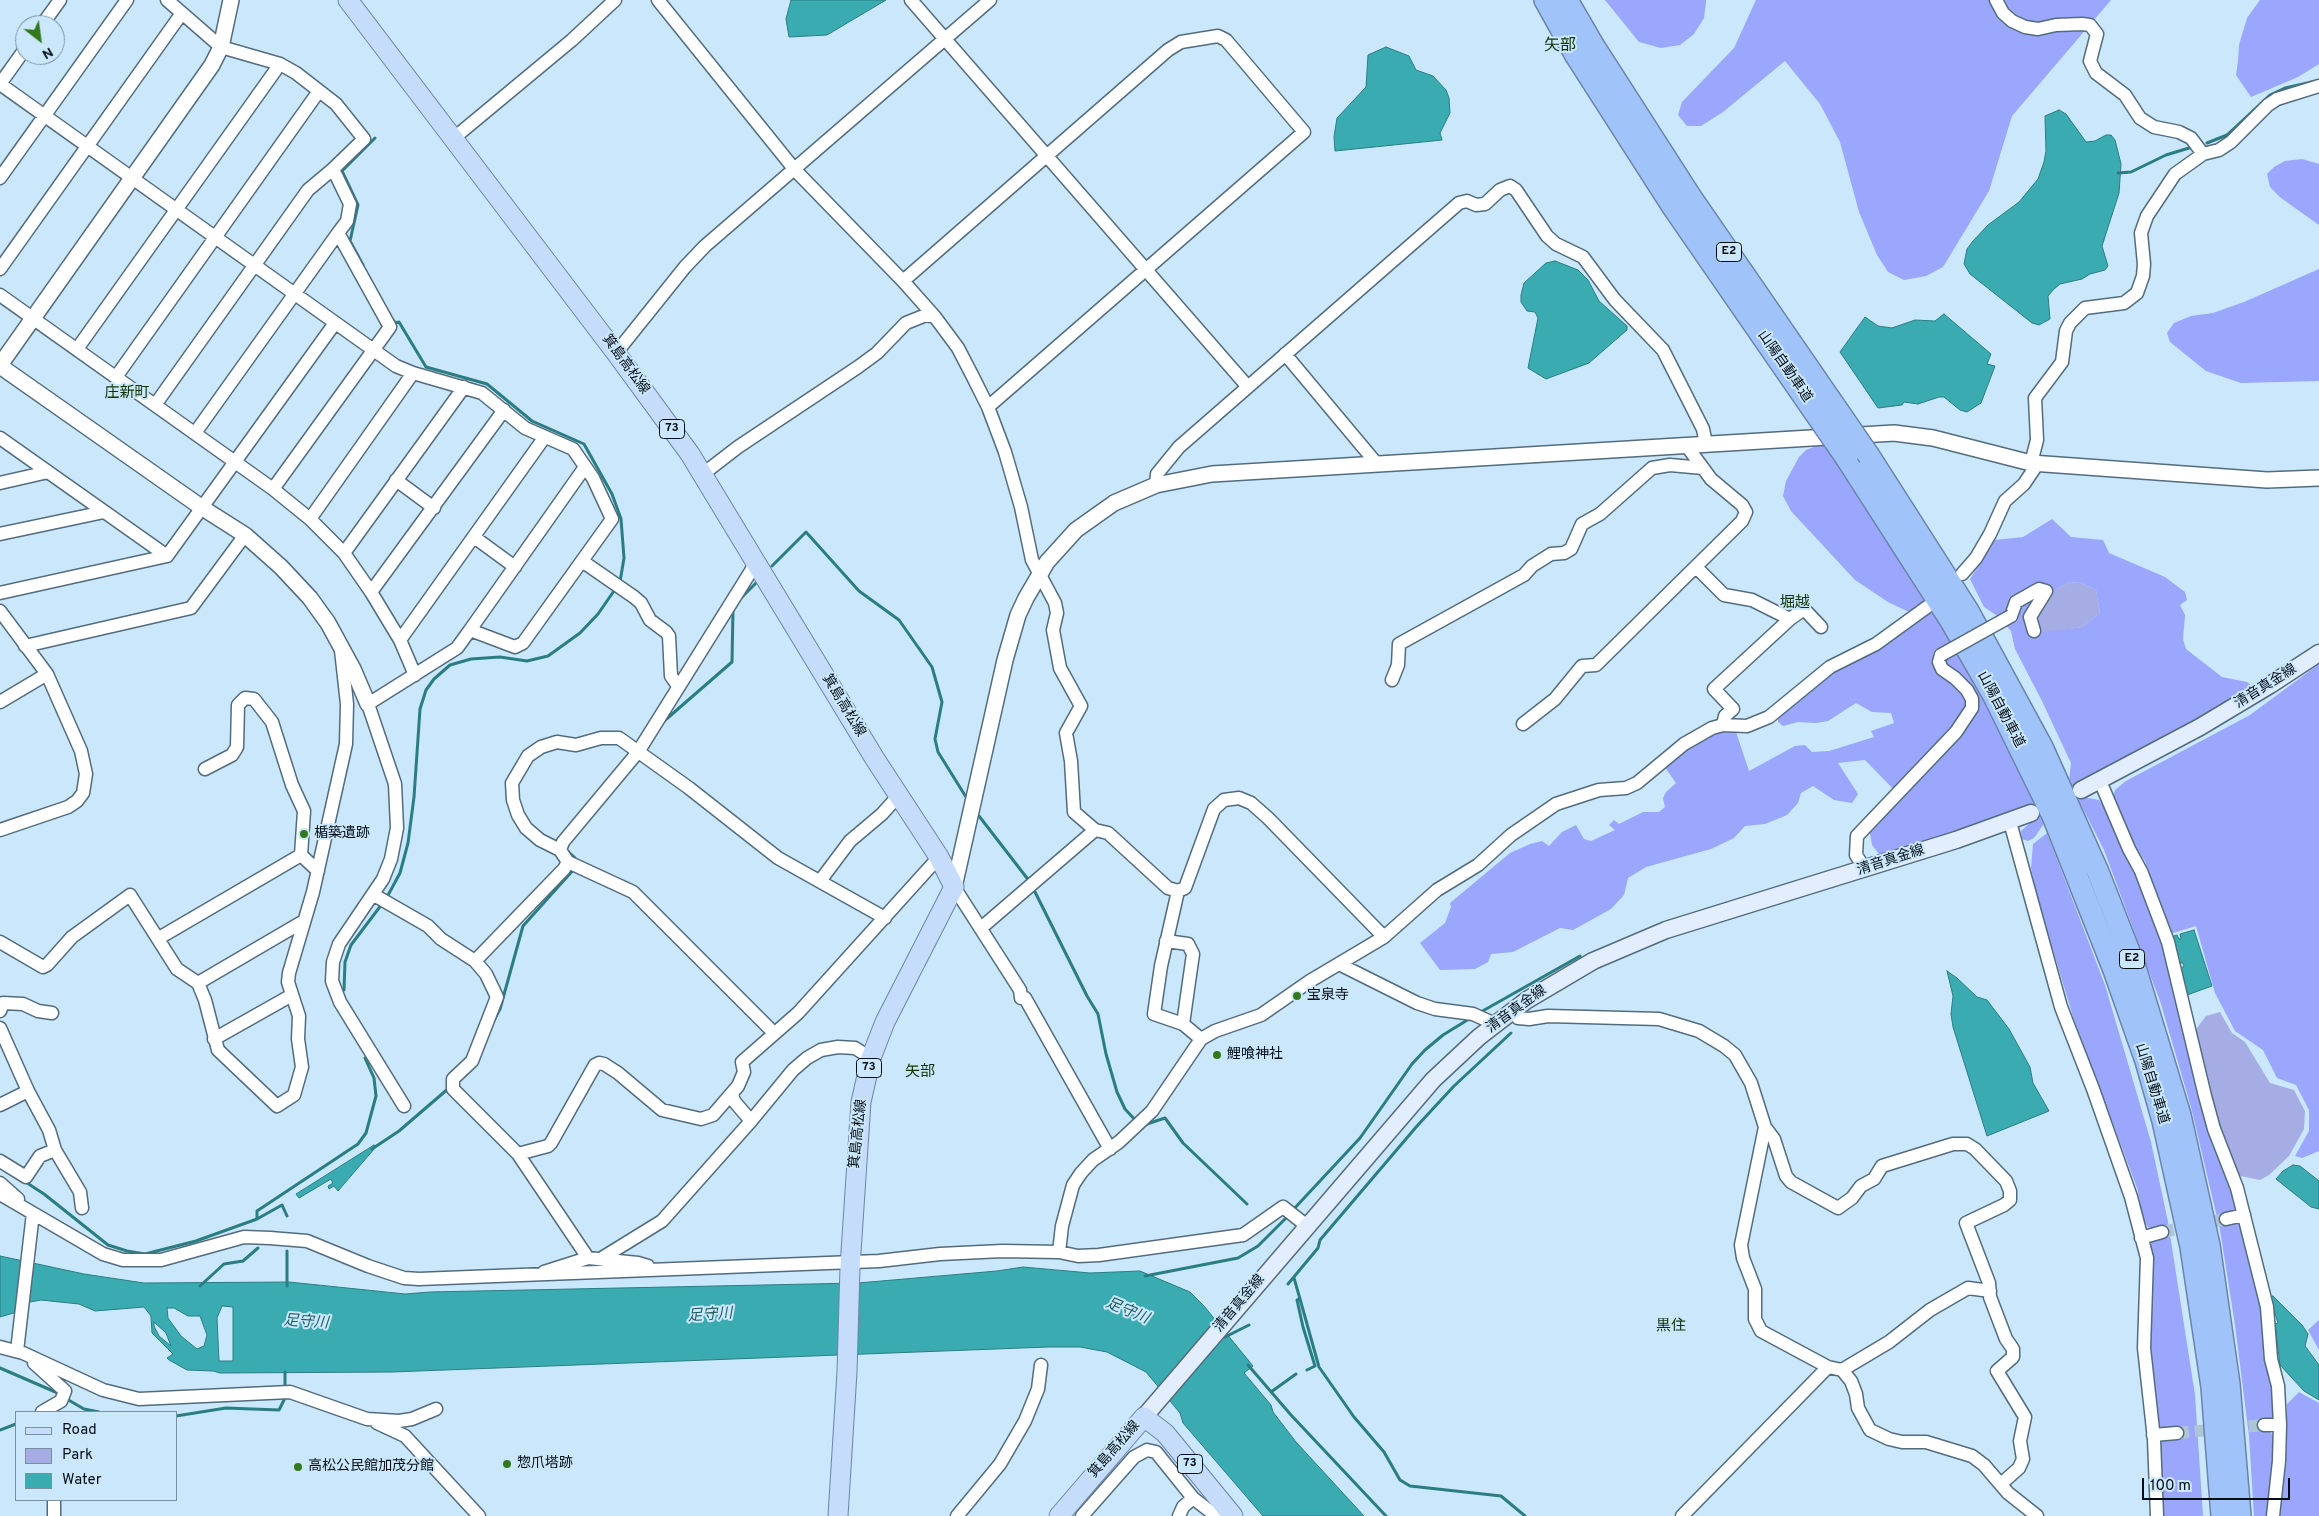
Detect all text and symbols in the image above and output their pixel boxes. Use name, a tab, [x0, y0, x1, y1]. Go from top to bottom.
north arrow	[15, 15, 65, 65]
district label: 矢部	[1544, 37, 1576, 57]
text: N	[39, 43, 56, 62]
road number: E2	[1716, 242, 1742, 262]
street label: 山陽自動車道	[1753, 328, 1815, 406]
street label: 箕島高松線	[598, 332, 652, 398]
district label: 庄新町	[105, 385, 149, 403]
road number: 73	[660, 419, 684, 438]
district label: 堀越	[1780, 595, 1810, 613]
street label: 清音真金線	[2232, 661, 2300, 713]
street label: 山陽自動車道	[1973, 669, 2027, 751]
street label: 箕島高松線	[818, 672, 868, 740]
place label: 楯築遺跡	[314, 826, 370, 842]
marker: 楯築遺跡	[298, 828, 310, 840]
street label: 清音真金線	[1855, 842, 1927, 880]
road number: E2	[2120, 950, 2144, 969]
street label: 清音真金線	[1484, 983, 1550, 1037]
place label: 宝泉寺	[1307, 988, 1349, 1004]
marker: 宝泉寺	[1291, 990, 1303, 1002]
street label: 山陽自動車道	[2131, 1041, 2171, 1127]
place label: 鯉喰神社	[1227, 1047, 1283, 1063]
marker: 鯉喰神社	[1211, 1049, 1223, 1061]
road number: 73	[856, 1058, 882, 1078]
district label: 矢部	[905, 1064, 935, 1082]
street label: 箕島高松線	[847, 1098, 871, 1170]
street label: 清音真金線	[1211, 1272, 1269, 1336]
water label: 足守川	[1103, 1295, 1151, 1329]
water label: 足守川	[687, 1305, 733, 1327]
water label: 足守川	[283, 1312, 329, 1334]
district label: 黒住	[1656, 1318, 1686, 1336]
legend	[15, 1411, 178, 1501]
street label: 箕島高松線	[1086, 1418, 1144, 1482]
text: Road	[62, 1421, 97, 1440]
text: Park	[62, 1446, 93, 1465]
road number: 73	[1178, 1455, 1202, 1474]
place label: 惣爪塔跡	[517, 1456, 573, 1472]
marker: 惣爪塔跡	[501, 1458, 513, 1470]
place label: 高松公民館加茂分館	[308, 1459, 434, 1475]
marker: 高松公民館加茂分館	[292, 1461, 304, 1473]
scale bar	[2144, 1468, 2292, 1500]
text: Water	[62, 1471, 101, 1490]
text: 100 m	[2150, 1477, 2191, 1496]

